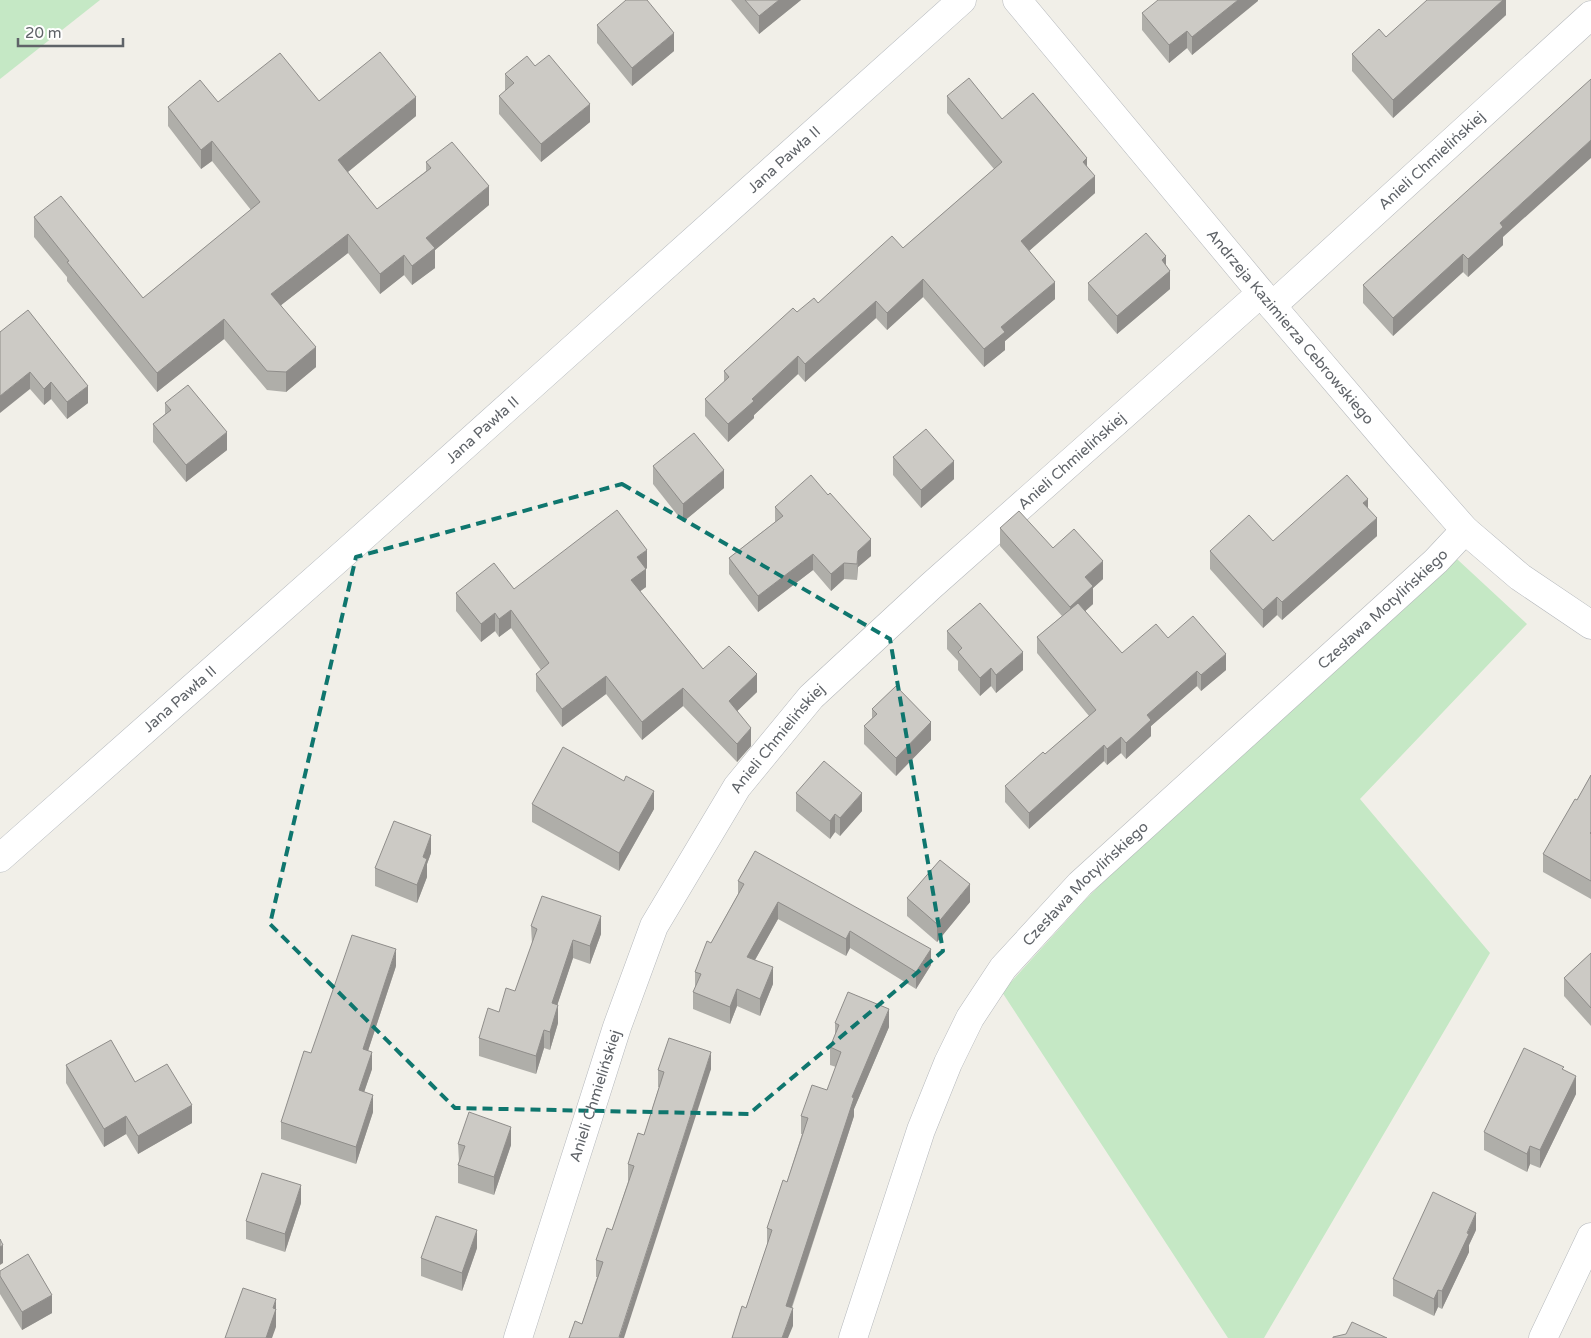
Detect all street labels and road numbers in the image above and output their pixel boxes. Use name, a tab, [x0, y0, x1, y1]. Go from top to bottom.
street label: Anieli Chmielińskiej	[1375, 107, 1488, 213]
street label: Jana Pawła II	[744, 122, 824, 197]
street label: Andrzeja Kazimierza Cebrowskiego	[1203, 226, 1378, 428]
street label: Jana Pawła II	[442, 393, 523, 467]
street label: Anieli Chmielińskiej	[1014, 409, 1129, 513]
street label: Czesława Motylińskiego	[1314, 545, 1452, 673]
street label: Jana Pawła II	[139, 662, 220, 736]
street label: Anieli Chmielińskiej	[726, 680, 828, 796]
street label: Czesława Motylińskiego	[1019, 818, 1152, 950]
street label: Anieli Chmielińskiej	[566, 1028, 624, 1164]

